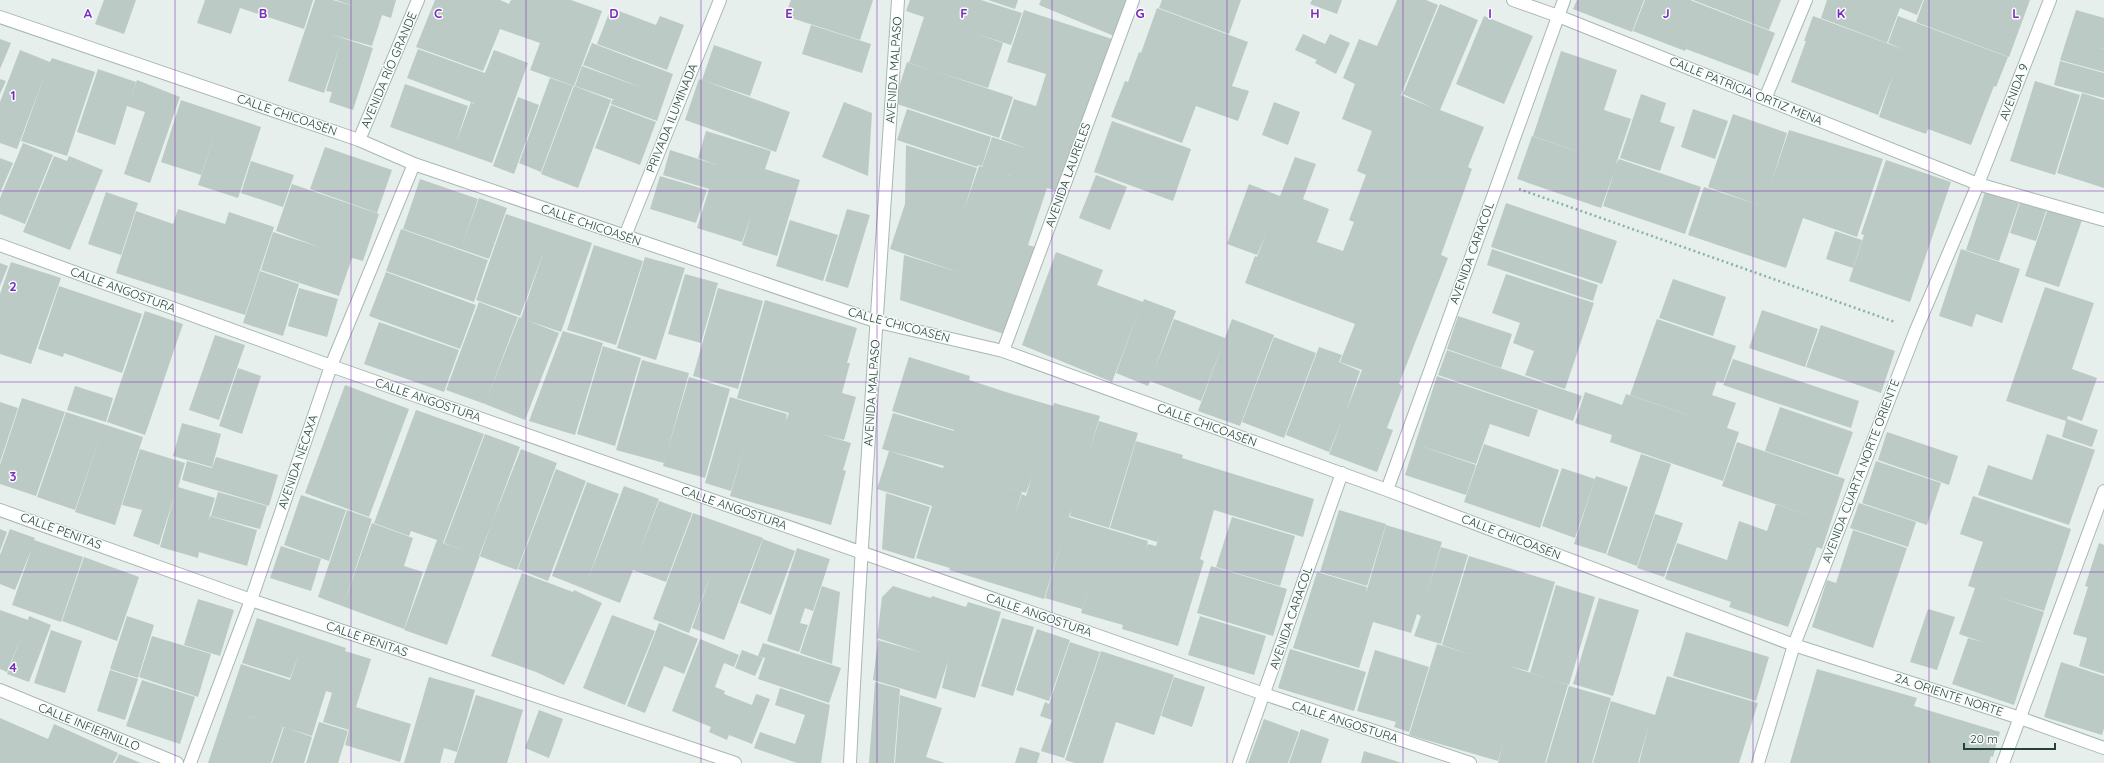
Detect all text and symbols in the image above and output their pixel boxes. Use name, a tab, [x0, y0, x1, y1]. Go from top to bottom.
text: A	[84, 5, 93, 21]
text: B	[259, 5, 267, 21]
text: C	[434, 5, 442, 21]
text: D	[609, 5, 619, 21]
text: E	[785, 5, 793, 21]
text: F	[960, 5, 968, 21]
text: G	[1135, 5, 1145, 21]
text: H	[1310, 5, 1320, 21]
text: I	[1488, 5, 1492, 21]
text: J	[1662, 5, 1670, 21]
text: K	[1837, 5, 1846, 21]
text: L	[2012, 5, 2020, 21]
street label: AVENIDA RÍO GRANDE	[357, 9, 420, 130]
street label: AVENIDA MALPASO	[882, 16, 905, 124]
street label: CALLE PATRICIA ORTIZ MENA	[1667, 53, 1825, 128]
street label: PRIVADA ILUMINADA	[643, 61, 700, 175]
street label: AVENIDA 9	[1996, 61, 2031, 122]
text: 1	[10, 87, 16, 103]
street label: CALLE CHICOASÉN	[235, 90, 339, 139]
street label: AVENIDA LAURELES	[1042, 120, 1094, 229]
street label: AVENIDA CARACOL	[1446, 199, 1497, 306]
street label: CALLE CHICOASÉN	[539, 200, 643, 249]
street label: CALLE ANGOSTURA	[69, 264, 178, 316]
text: 2	[9, 278, 17, 294]
street label: CALLE CHICOASÉN	[846, 304, 952, 345]
street label: AVENIDA MALPASO	[860, 339, 883, 447]
street label: CALLE ANGOSTURA	[373, 374, 483, 425]
street label: AVENIDA CUARTA NORTE ORIENTE	[1819, 377, 1903, 565]
street label: CALLE CHICOASÉN	[1155, 400, 1259, 450]
street label: AVENIDA NECAXA	[274, 412, 321, 511]
text: 3	[10, 468, 17, 484]
street label: CALLE ANGOSTURA	[679, 482, 789, 533]
street label: CALLE PENITAS	[19, 509, 104, 552]
street label: CALLE CHICOASÉN	[1459, 511, 1563, 562]
street label: AVENIDA CARACOL	[1266, 564, 1315, 671]
street label: CALLE ANGOSTURA	[984, 589, 1094, 640]
street label: CALLE PENITAS	[324, 618, 410, 660]
text: 4	[9, 659, 17, 675]
street label: 2A. ORIENTE NORTE	[1893, 670, 2005, 719]
street label: CALLE ANGOSTURA	[1290, 697, 1400, 746]
street label: CALLE INFIERNILLO	[36, 699, 142, 754]
scale bar	[1964, 725, 2055, 751]
text: 20 m	[1970, 731, 1998, 746]

